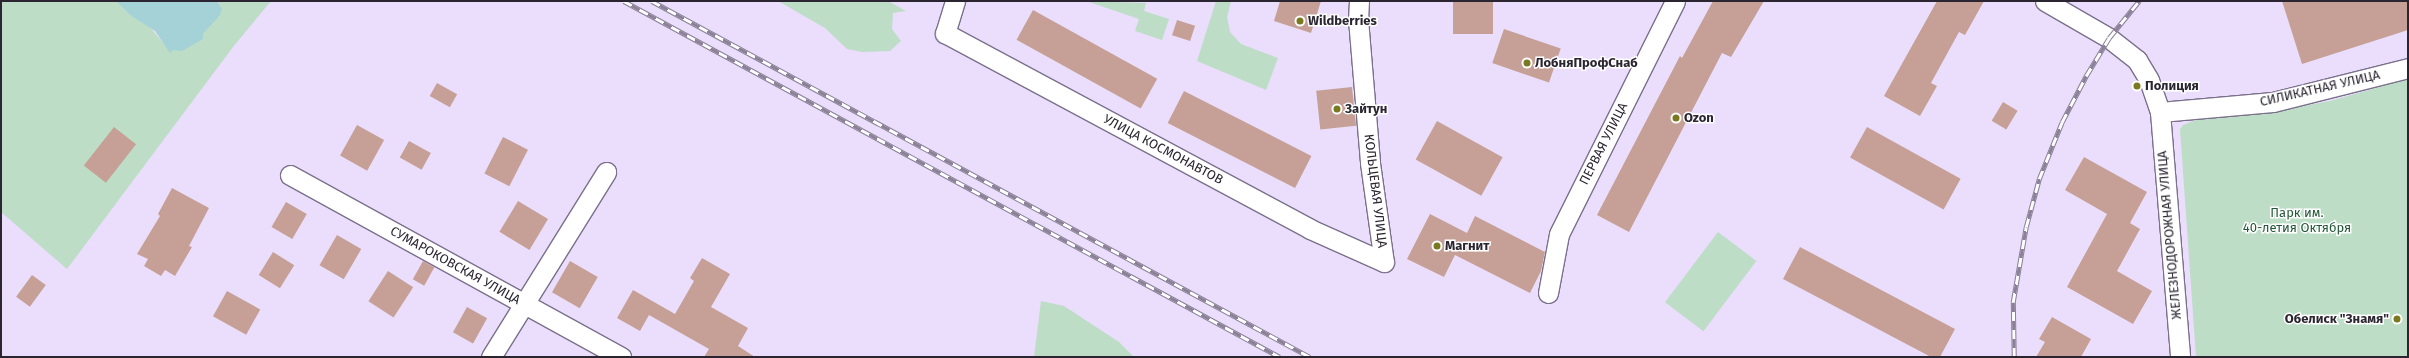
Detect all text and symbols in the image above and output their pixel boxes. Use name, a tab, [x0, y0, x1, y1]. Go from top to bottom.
place label: Wildberries	[1308, 13, 1377, 29]
marker: Wildberries	[1295, 16, 1305, 26]
place label: ЛобняПрофСнаб	[1535, 55, 1638, 71]
marker: ЛобняПрофСнаб	[1522, 58, 1532, 68]
street label: СИЛИКАТНАЯ УЛИЦА	[2258, 68, 2382, 110]
place label: Полиция	[2145, 78, 2199, 94]
marker: Полиция	[2132, 81, 2142, 91]
street label: ПЕРВАЯ УЛИЦА	[1577, 100, 1631, 188]
place label: Зайтун	[1345, 101, 1387, 117]
marker: Зайтун	[1332, 104, 1342, 114]
place label: Ozon	[1684, 110, 1714, 126]
street label: УЛИЦА КОСМОНАВТОВ	[1100, 112, 1226, 188]
marker: Ozon	[1671, 113, 1681, 123]
street label: КОЛЬЦЕВАЯ УЛИЦА	[1360, 133, 1390, 249]
street label: ЖЕЛЕЗНОДОРОЖНАЯ УЛИЦА	[2155, 150, 2185, 320]
park label: Парк им. 40-летия Октября	[2243, 206, 2351, 237]
street label: СУМАРОКОВСКАЯ УЛИЦА	[387, 224, 523, 308]
place label: Магнит	[1445, 238, 1489, 254]
marker: Магнит	[1432, 241, 1442, 251]
place label: Обелиск "Знамя"	[2285, 311, 2389, 327]
marker: Обелиск "Знамя"	[2392, 314, 2402, 324]

